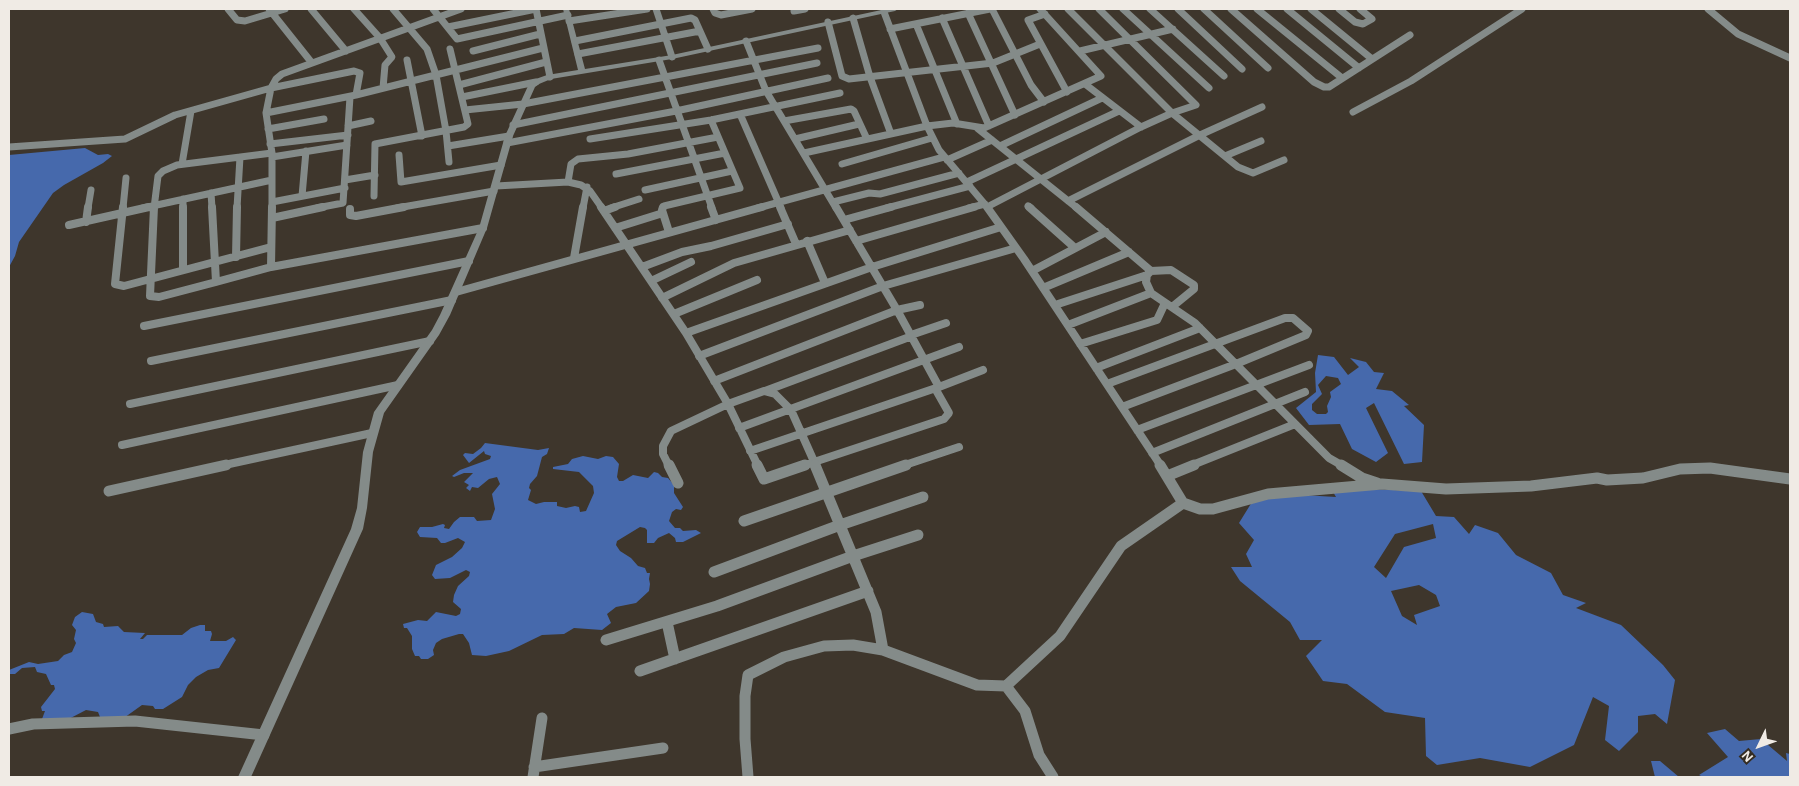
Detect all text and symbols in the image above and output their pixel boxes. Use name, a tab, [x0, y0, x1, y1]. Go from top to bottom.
north arrow	[1734, 721, 1784, 771]
text: N	[1739, 748, 1756, 764]

